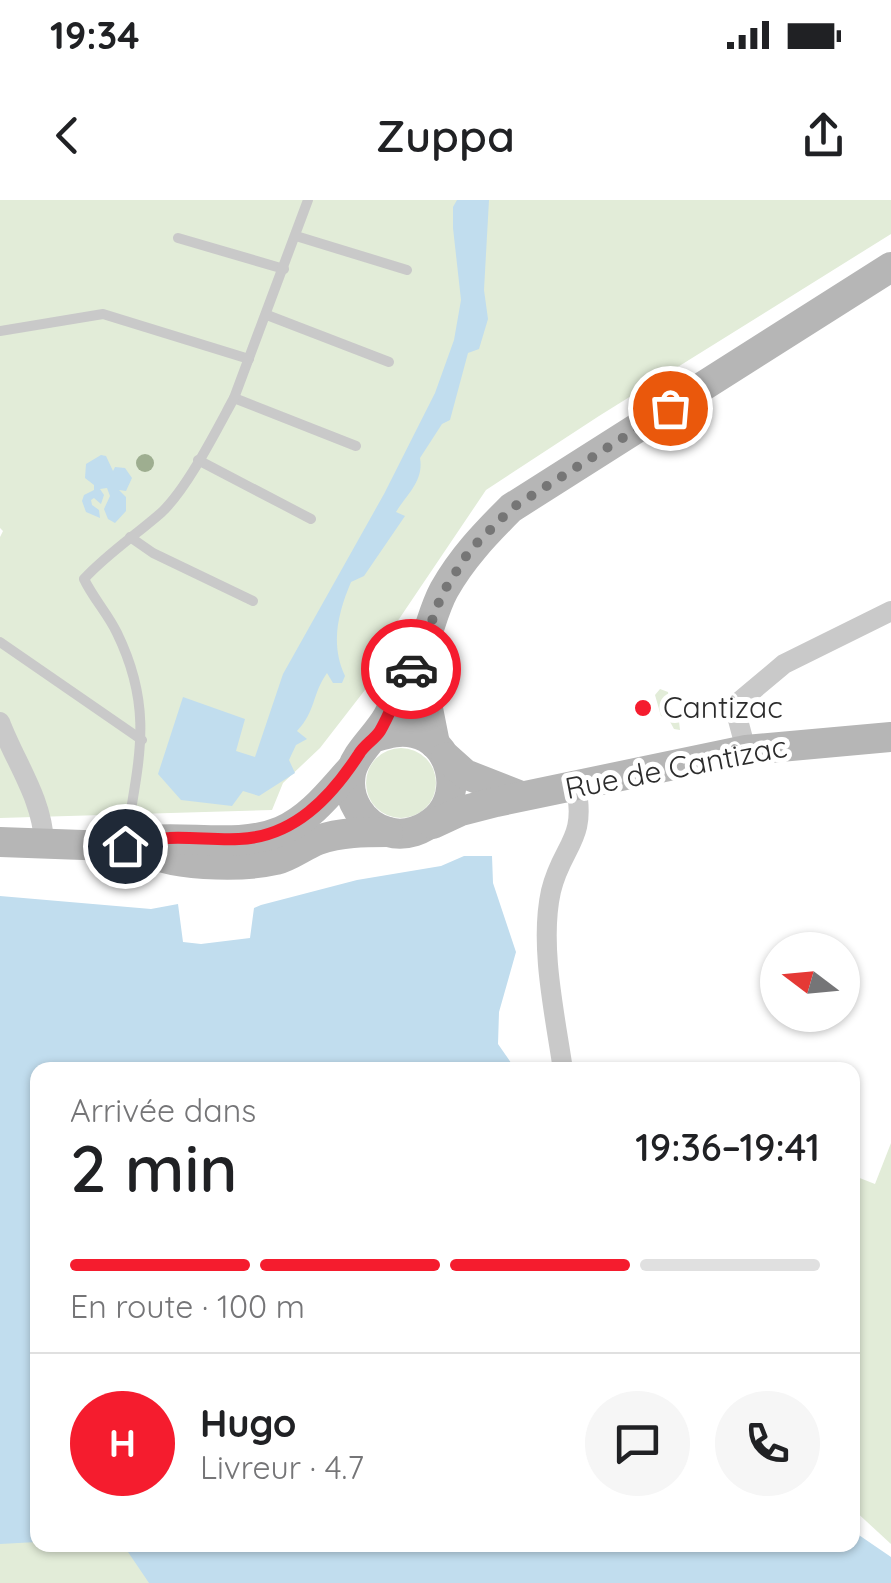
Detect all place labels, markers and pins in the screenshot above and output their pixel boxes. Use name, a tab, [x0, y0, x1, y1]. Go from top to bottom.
pin	[628, 366, 713, 451]
place label: Cantizac	[663, 688, 783, 726]
marker: Cantizac	[632, 697, 654, 719]
pin	[83, 804, 168, 889]

